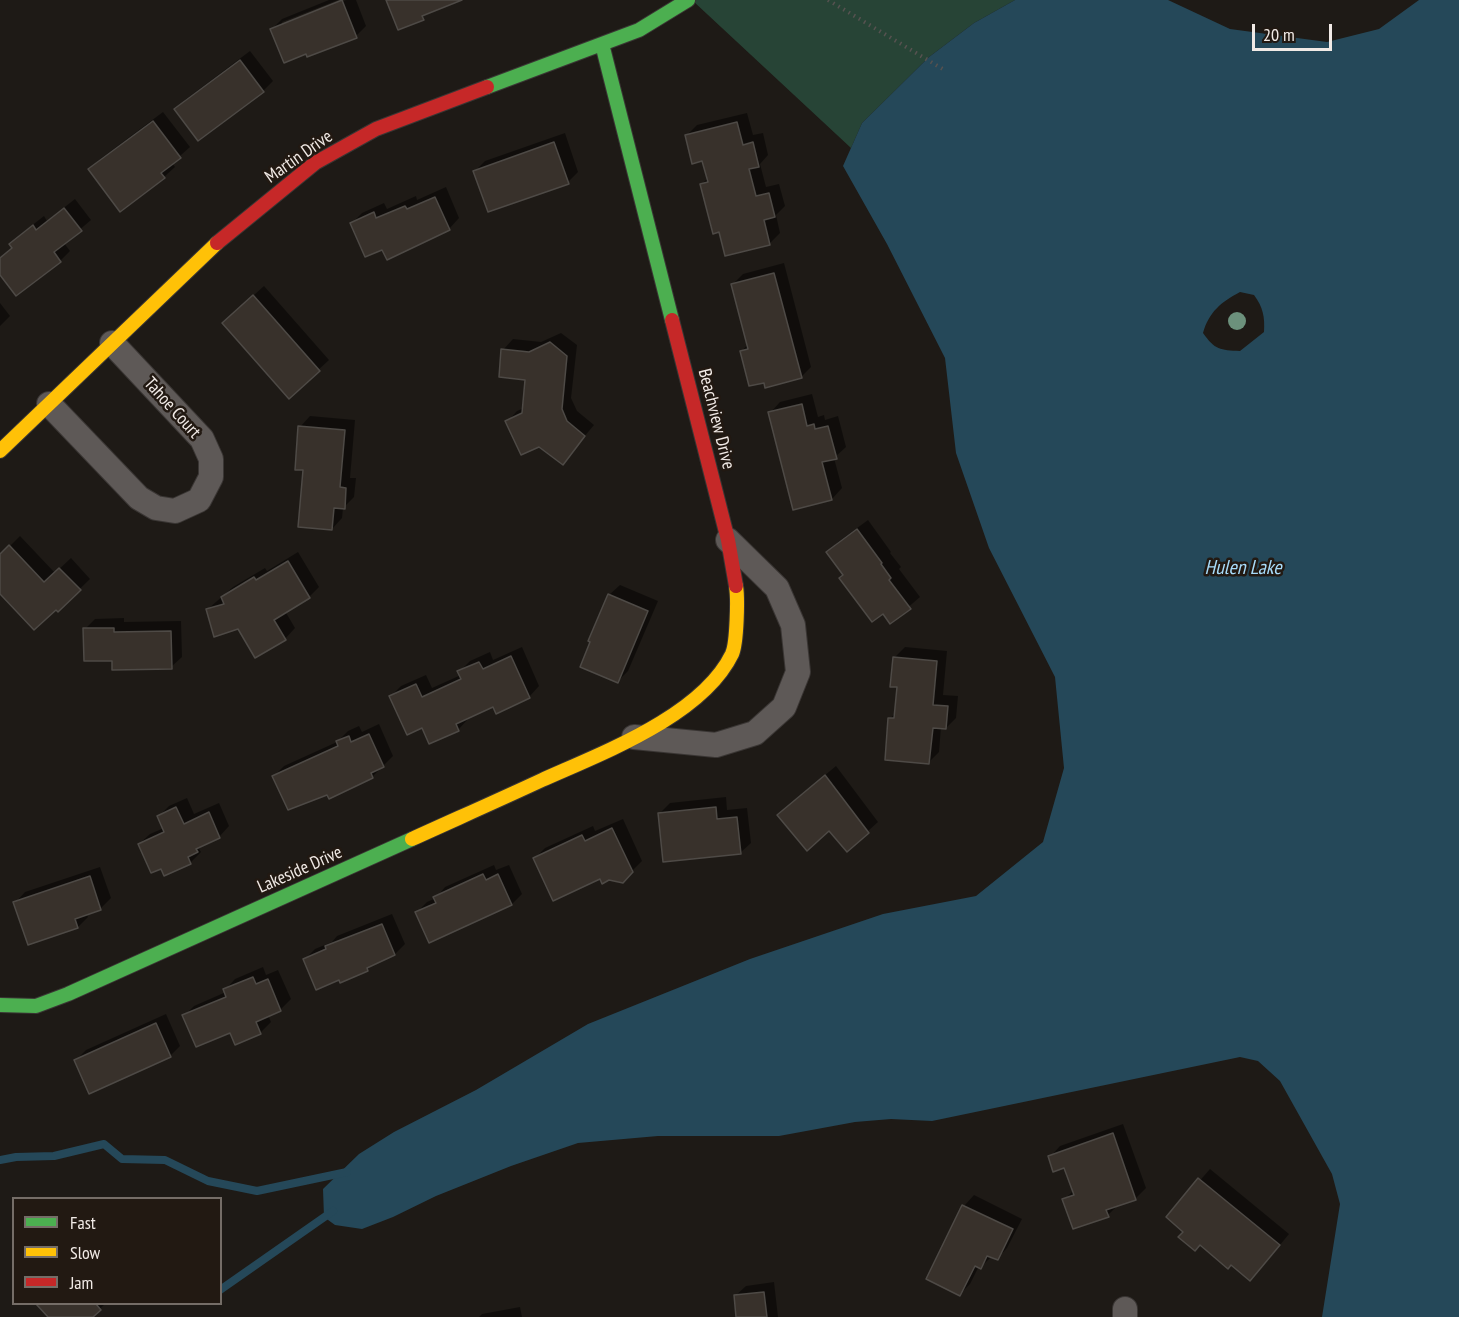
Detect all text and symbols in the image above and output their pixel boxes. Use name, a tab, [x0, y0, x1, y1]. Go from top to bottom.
scale bar	[1255, 12, 1334, 50]
text: 20 m	[1263, 23, 1295, 46]
street label: Martin Drive	[261, 126, 337, 188]
street label: Beachview Drive	[693, 367, 739, 471]
street label: Tahoe Court	[139, 373, 205, 443]
water label: Hulen Lake	[1204, 556, 1282, 580]
street label: Lakeside Drive	[254, 842, 346, 898]
legend	[12, 1197, 222, 1305]
text: Fast	[70, 1211, 96, 1234]
text: Slow	[70, 1241, 100, 1264]
text: Jam	[70, 1271, 93, 1294]

